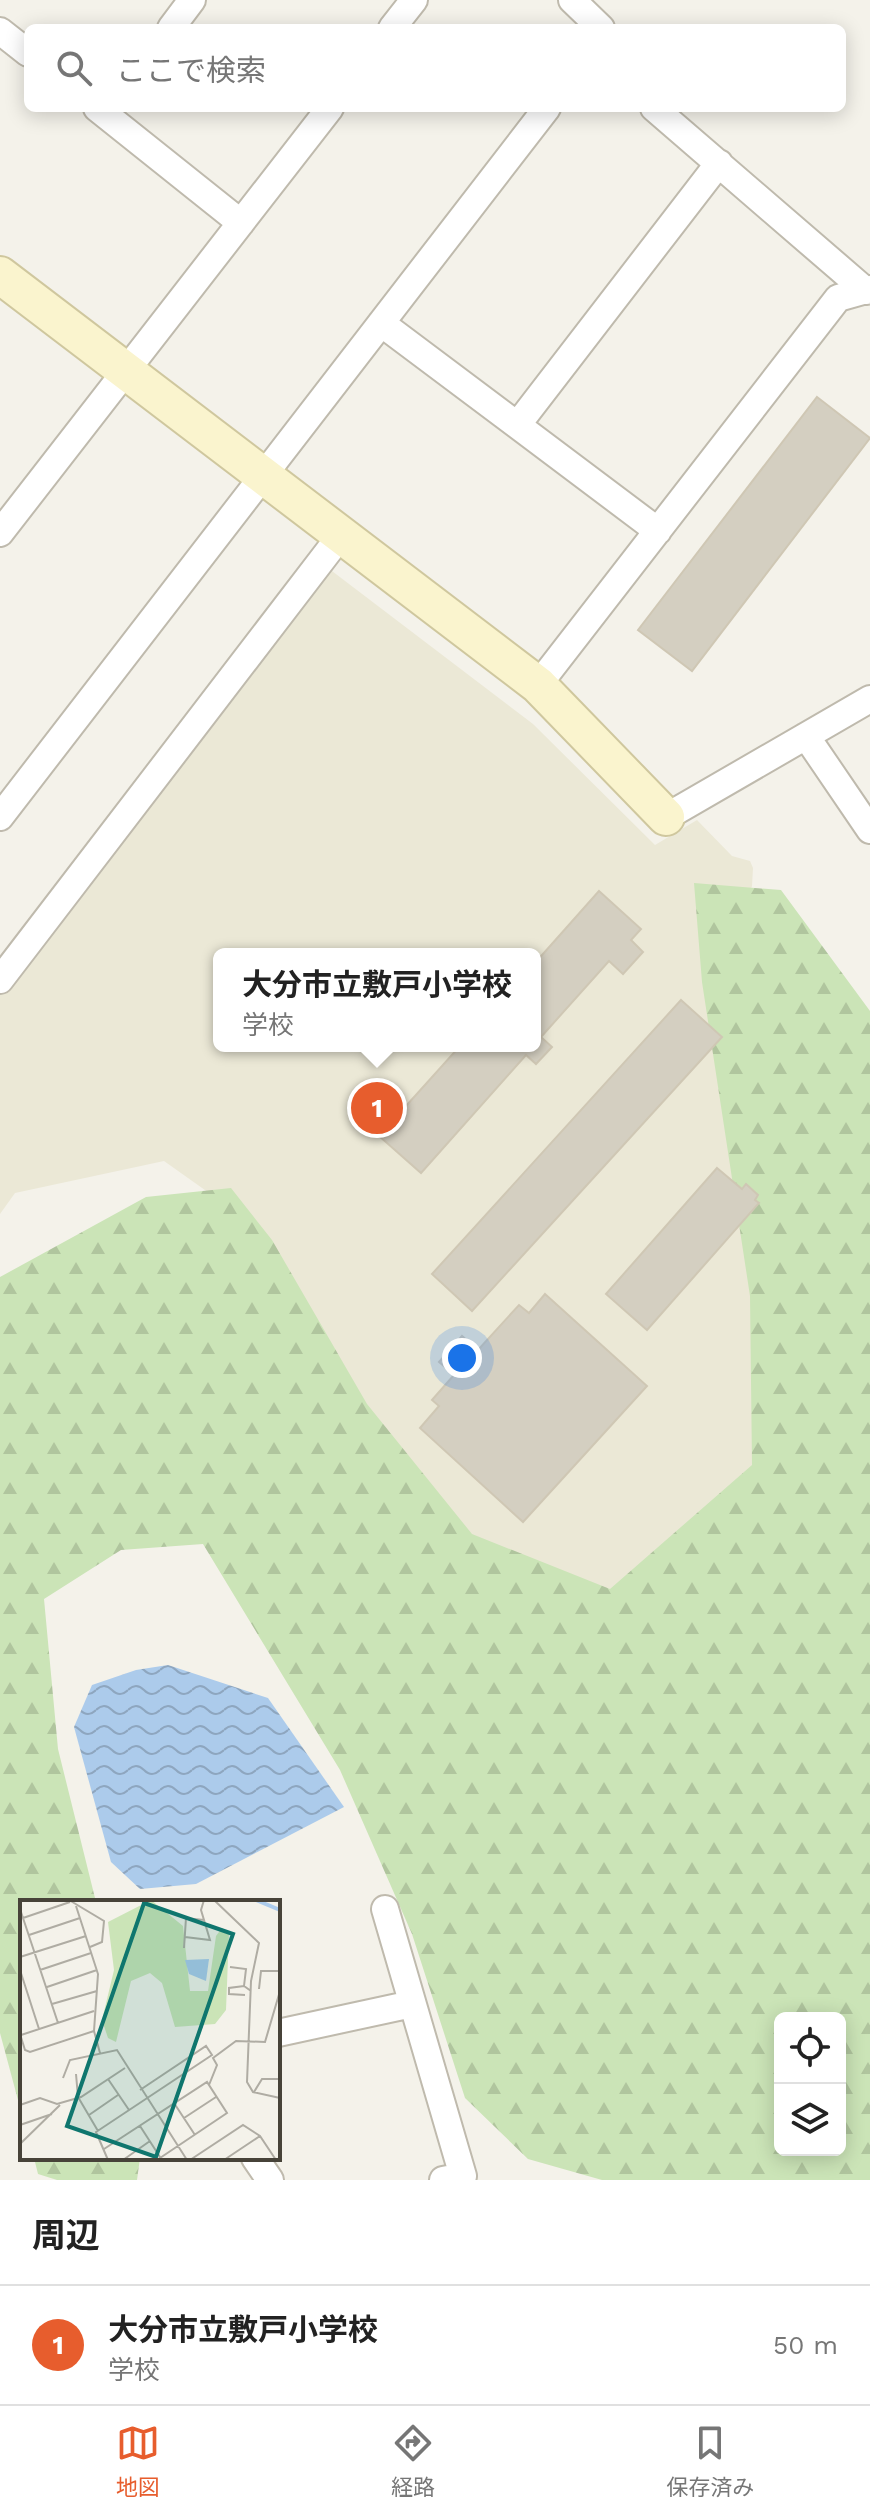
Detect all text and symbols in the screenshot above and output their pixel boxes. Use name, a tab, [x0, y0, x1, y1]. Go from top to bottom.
search box	[24, 24, 846, 112]
icon: search	[52, 46, 96, 90]
text: ここで検索	[116, 53, 266, 88]
popup	[213, 948, 541, 1052]
text: 大分市立敷戸小学校	[242, 967, 512, 1002]
text: 学校	[242, 1010, 294, 1040]
pin: 1	[351, 1078, 403, 1138]
your location	[442, 1338, 482, 1378]
inset map	[20, 1900, 280, 2160]
map controls	[774, 2012, 846, 2156]
button: locate	[774, 2012, 846, 2084]
button: layers	[774, 2084, 846, 2156]
text: 周辺	[32, 2215, 100, 2255]
text: 大分市立敷戸小学校	[108, 2312, 378, 2347]
text: 1	[52, 2330, 64, 2360]
text: 50 m	[773, 2330, 838, 2360]
text: 学校	[108, 2355, 160, 2385]
tab: 地図	[116, 2421, 160, 2501]
tab: 経路	[391, 2421, 435, 2501]
tab: 保存済み	[666, 2421, 754, 2501]

